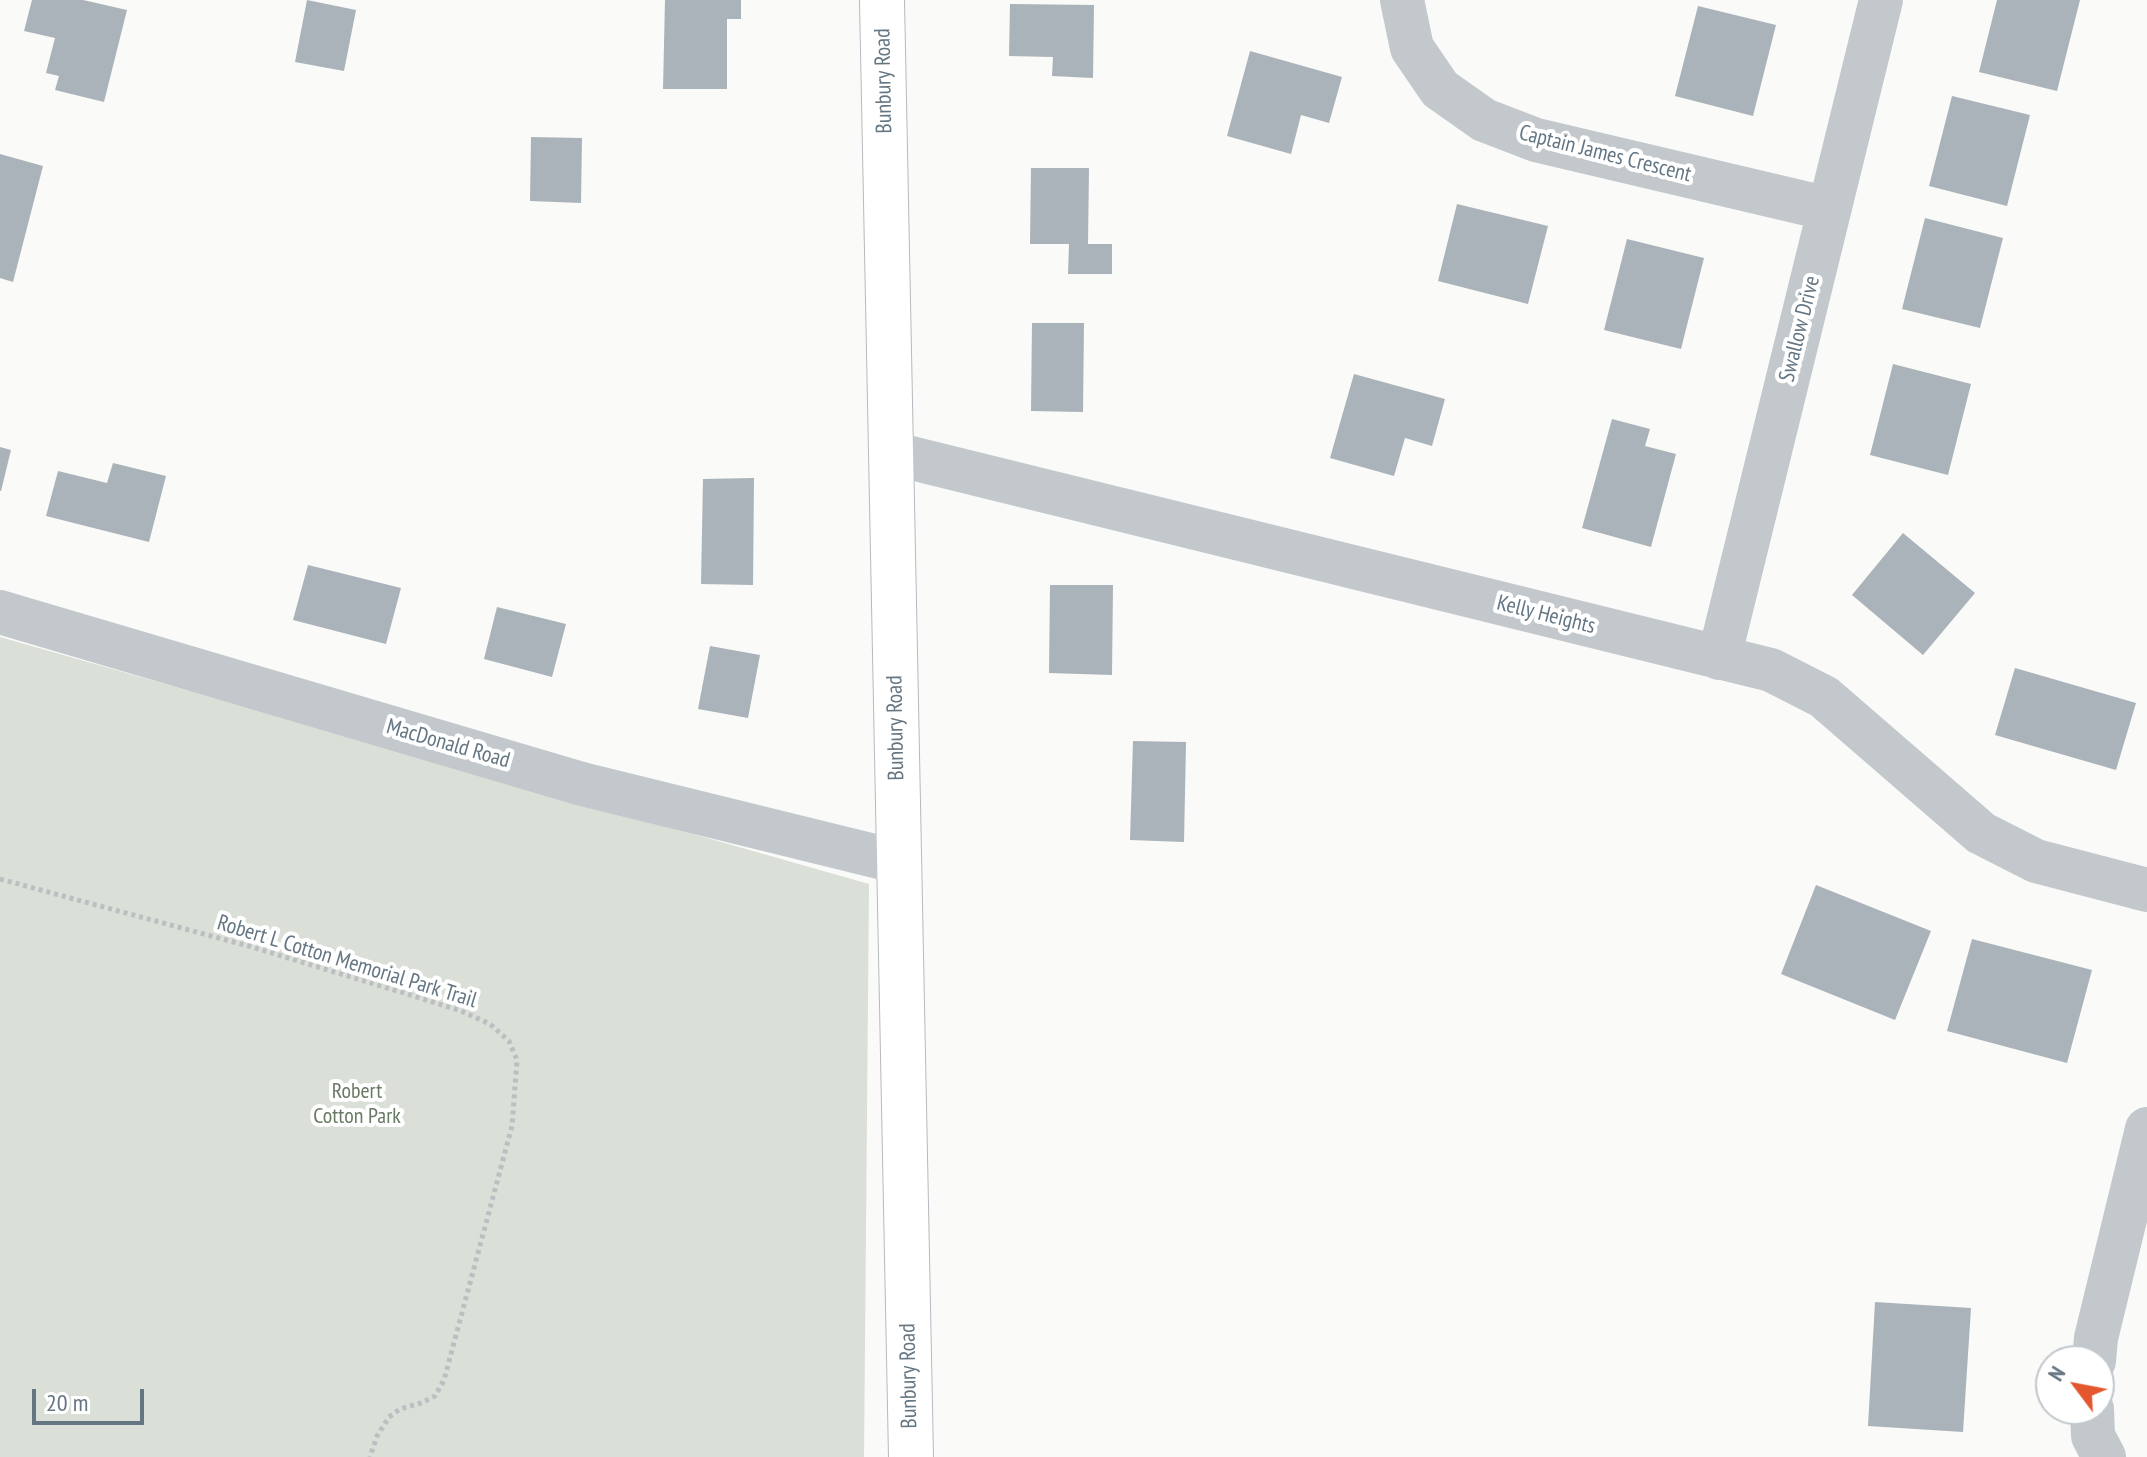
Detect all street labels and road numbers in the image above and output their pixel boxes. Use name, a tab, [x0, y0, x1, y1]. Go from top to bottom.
street label: Bunbury Road	[870, 28, 898, 134]
street label: Captain James Crescent	[1516, 120, 1694, 188]
street label: Swallow Drive	[1774, 273, 1826, 385]
street label: Kelly Heights	[1494, 590, 1598, 640]
street label: Bunbury Road	[882, 675, 910, 781]
street label: MacDonald Road	[383, 714, 513, 774]
street label: Robert L Cotton Memorial Park Trail	[214, 910, 480, 1014]
street label: Bunbury Road	[895, 1323, 923, 1429]

